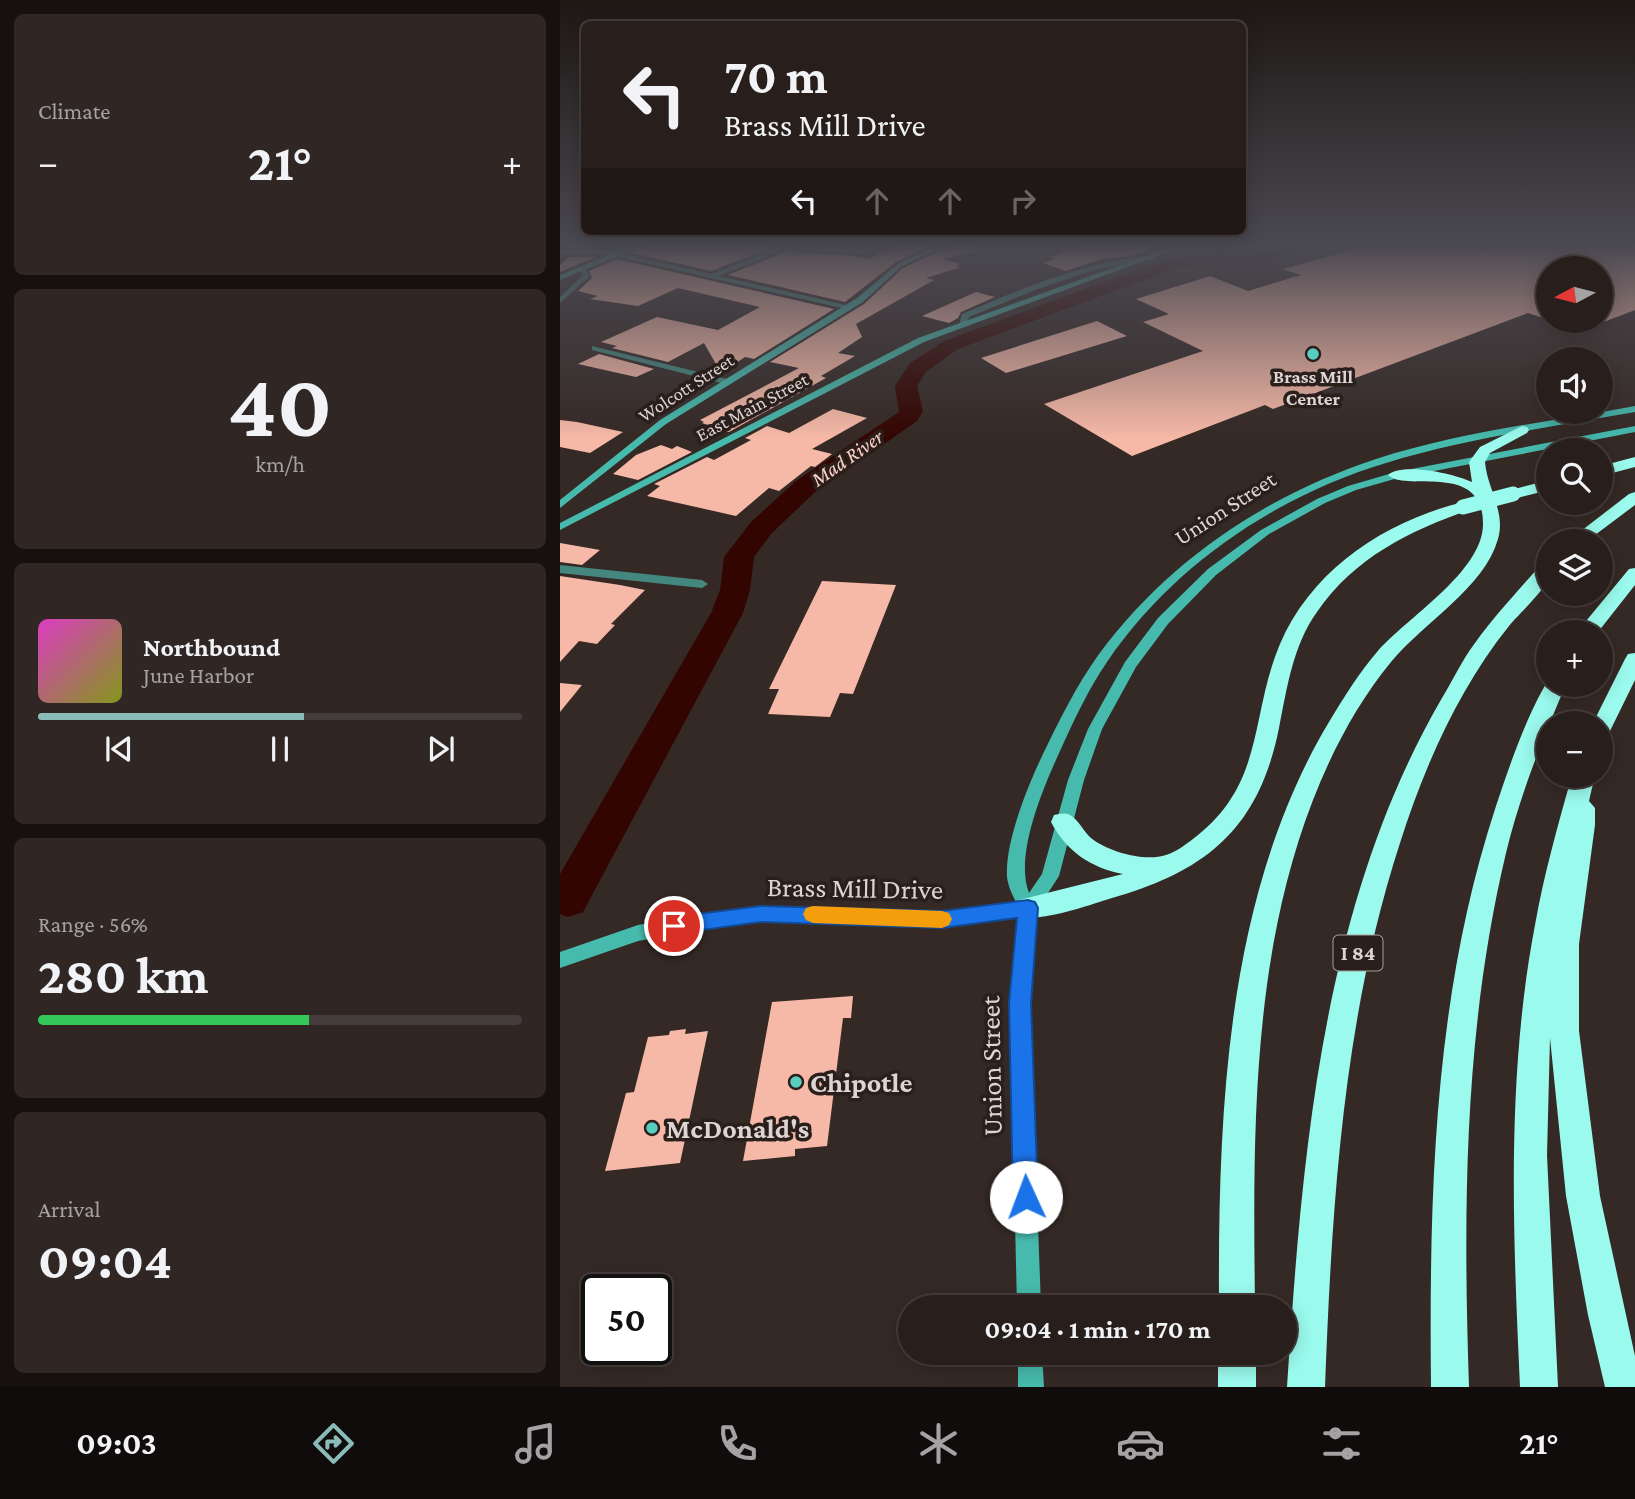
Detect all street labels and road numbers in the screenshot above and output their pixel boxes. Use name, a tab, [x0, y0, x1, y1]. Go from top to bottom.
street label: Wolcott Street	[635, 349, 738, 426]
street label: East Main Street	[692, 368, 812, 445]
street label: Union Street	[1170, 466, 1281, 550]
street label: Brass Mill Drive	[767, 871, 943, 905]
road number: I 84	[1334, 936, 1382, 970]
street label: Union Street	[974, 995, 1008, 1136]

